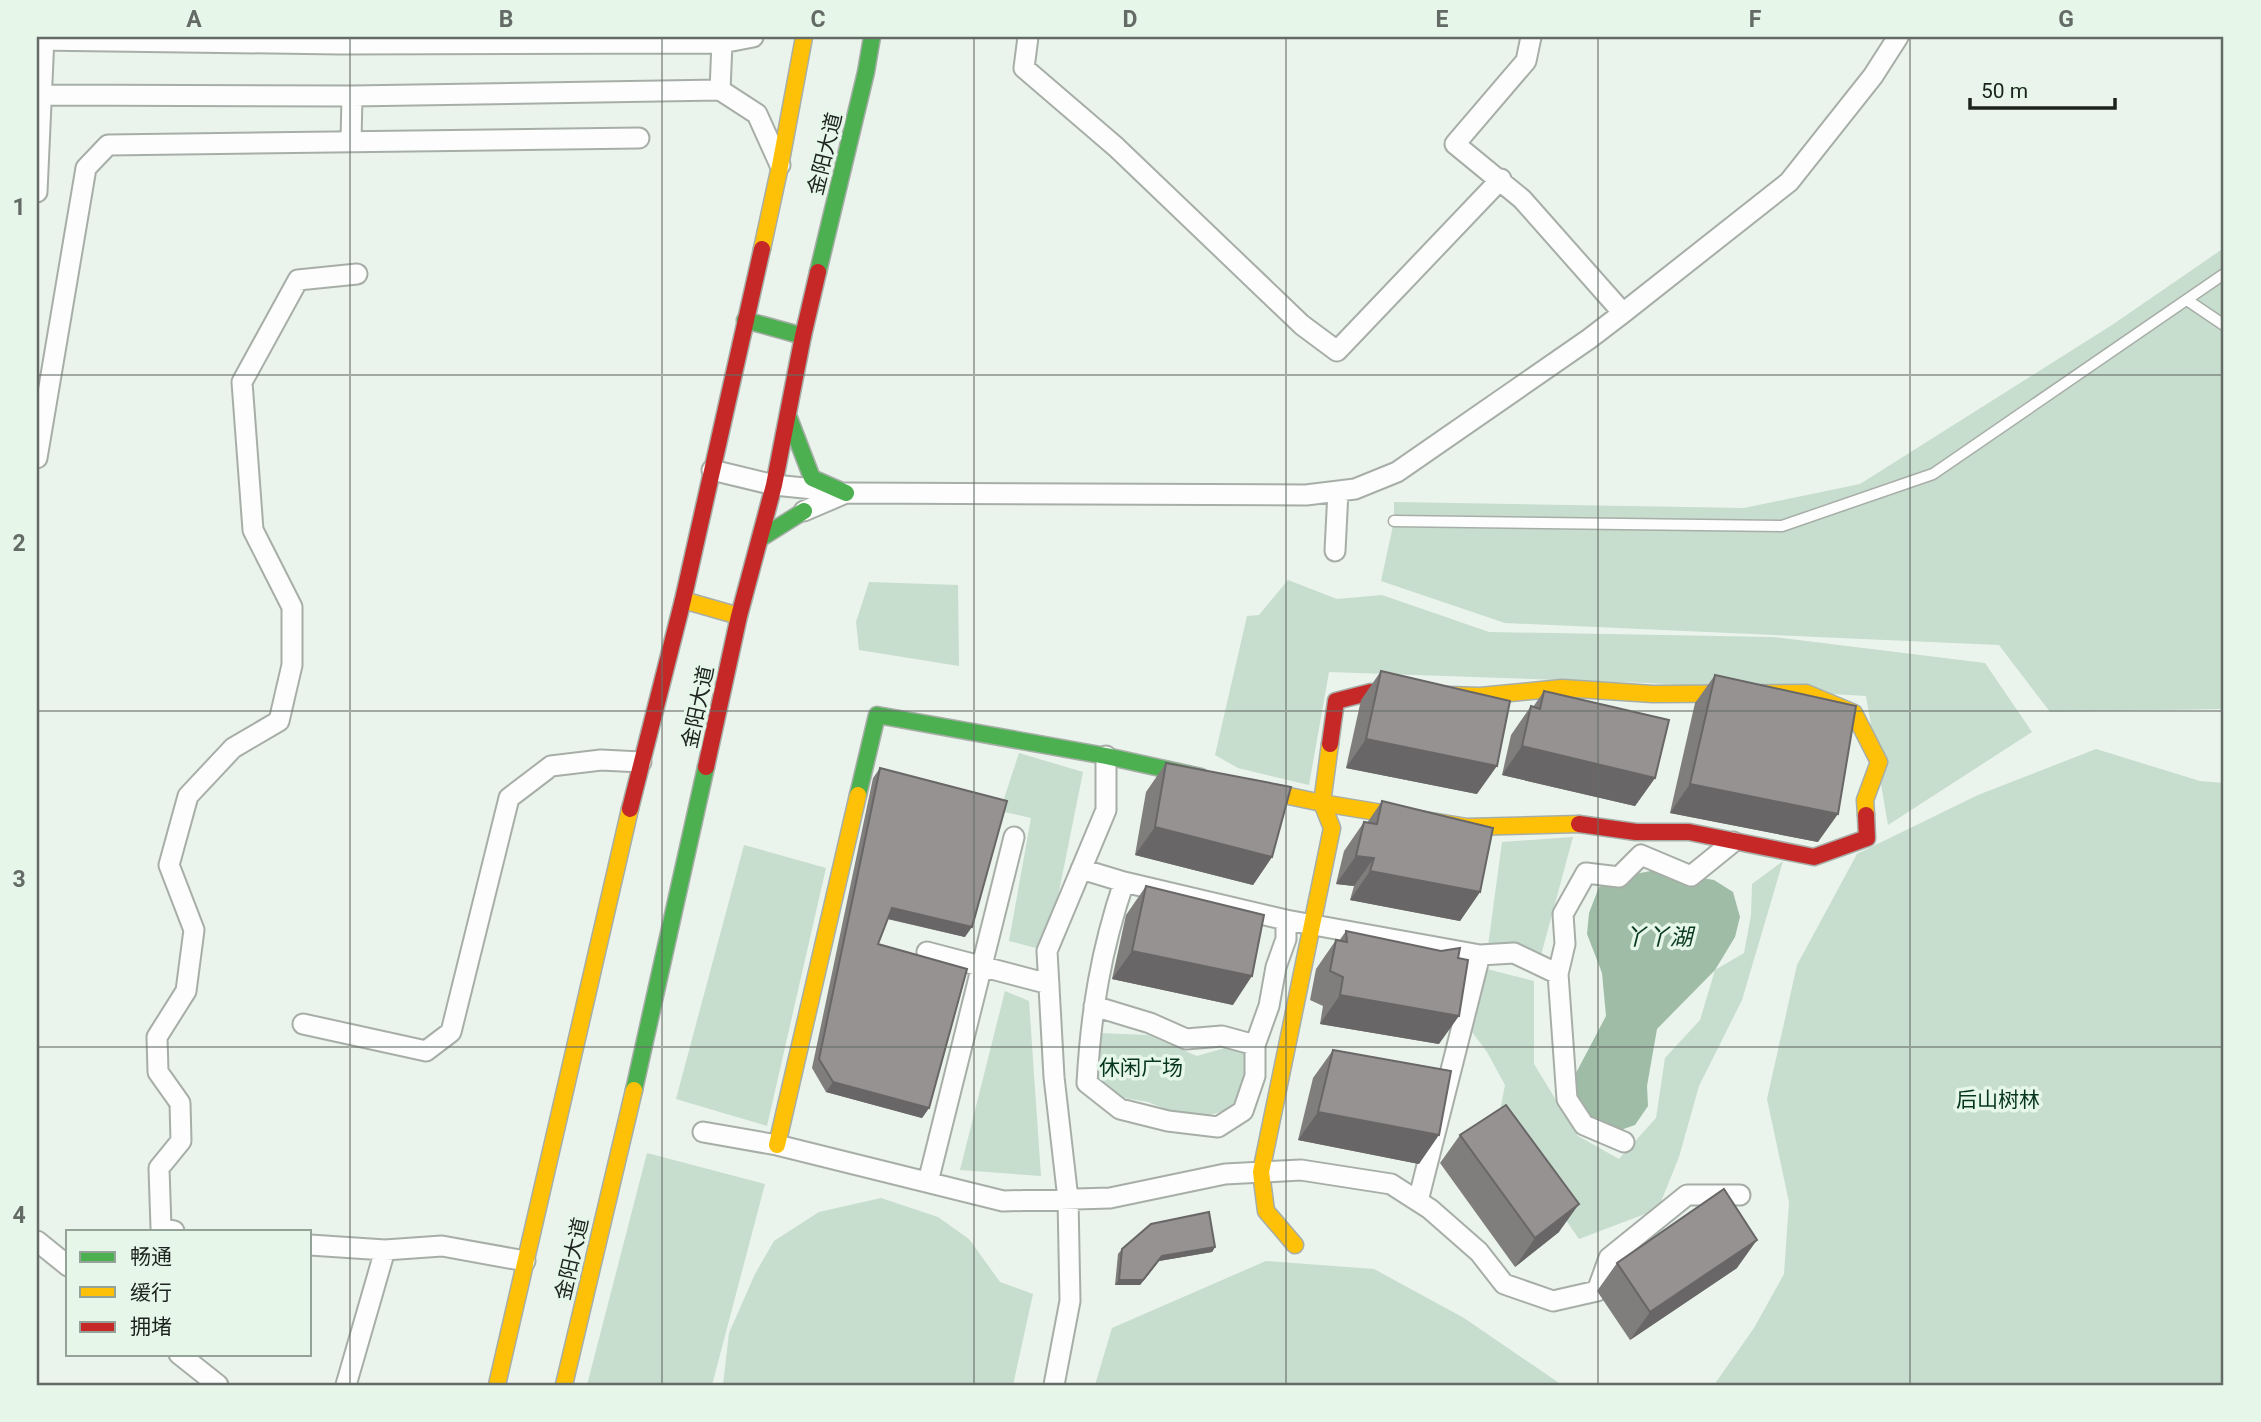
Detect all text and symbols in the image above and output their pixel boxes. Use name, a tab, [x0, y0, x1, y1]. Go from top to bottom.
text: A	[186, 6, 202, 33]
text: B	[499, 6, 513, 33]
text: C	[810, 6, 826, 33]
text: D	[1123, 6, 1137, 33]
text: E	[1436, 6, 1449, 33]
text: F	[1749, 6, 1762, 33]
text: G	[2058, 6, 2074, 33]
scale bar	[1970, 66, 2116, 110]
text: 50 m	[1981, 79, 2028, 103]
street label: 金阳大道	[803, 110, 847, 198]
text: 1	[12, 194, 26, 221]
text: 2	[12, 530, 26, 557]
street label: 金阳大道	[678, 663, 718, 751]
text: 3	[12, 866, 26, 893]
water label: 丫丫湖	[1624, 924, 1696, 951]
park label: 休闲广场	[1099, 1056, 1183, 1080]
park label: 后山树林	[1956, 1088, 2040, 1112]
text: 4	[12, 1202, 26, 1229]
street label: 金阳大道	[551, 1215, 593, 1303]
legend	[66, 1230, 312, 1356]
text: 畅通	[130, 1245, 172, 1269]
text: 缓行	[130, 1281, 172, 1305]
text: 拥堵	[130, 1315, 172, 1339]

